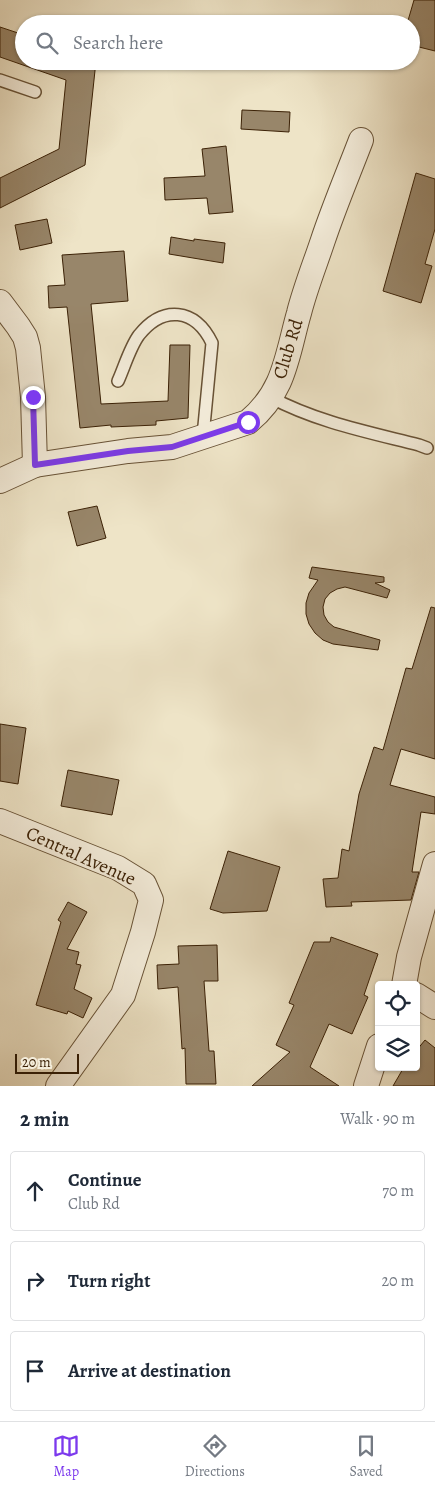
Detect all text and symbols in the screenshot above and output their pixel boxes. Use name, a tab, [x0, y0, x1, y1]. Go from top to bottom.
search box	[15, 15, 420, 70]
icon: search	[33, 29, 61, 57]
text: Search here	[73, 30, 163, 56]
street label: Club Rd	[267, 315, 310, 382]
route end	[22, 386, 45, 409]
route start	[237, 411, 260, 434]
street label: Central Avenue	[22, 820, 140, 892]
map controls	[375, 981, 420, 1071]
button: locate	[375, 981, 420, 1026]
button: layers	[375, 1026, 420, 1071]
scale bar	[15, 1051, 79, 1074]
text: 20 m	[22, 1053, 51, 1072]
text: 2 min	[20, 1105, 69, 1133]
text: Walk · 90 m	[340, 1108, 415, 1130]
text: Continue	[68, 1167, 142, 1193]
icon: ahead	[21, 1177, 49, 1205]
text: 70 m	[382, 1180, 414, 1202]
text: Club Rd	[68, 1193, 120, 1215]
icon: right	[21, 1267, 49, 1295]
text: Turn right	[68, 1268, 150, 1294]
text: 20 m	[381, 1270, 414, 1292]
icon: arrive	[21, 1357, 49, 1385]
text: Arrive at destination	[68, 1358, 231, 1384]
tab: Map	[52, 1432, 80, 1481]
tab: Directions	[185, 1432, 245, 1481]
tab: Saved	[350, 1432, 383, 1481]

